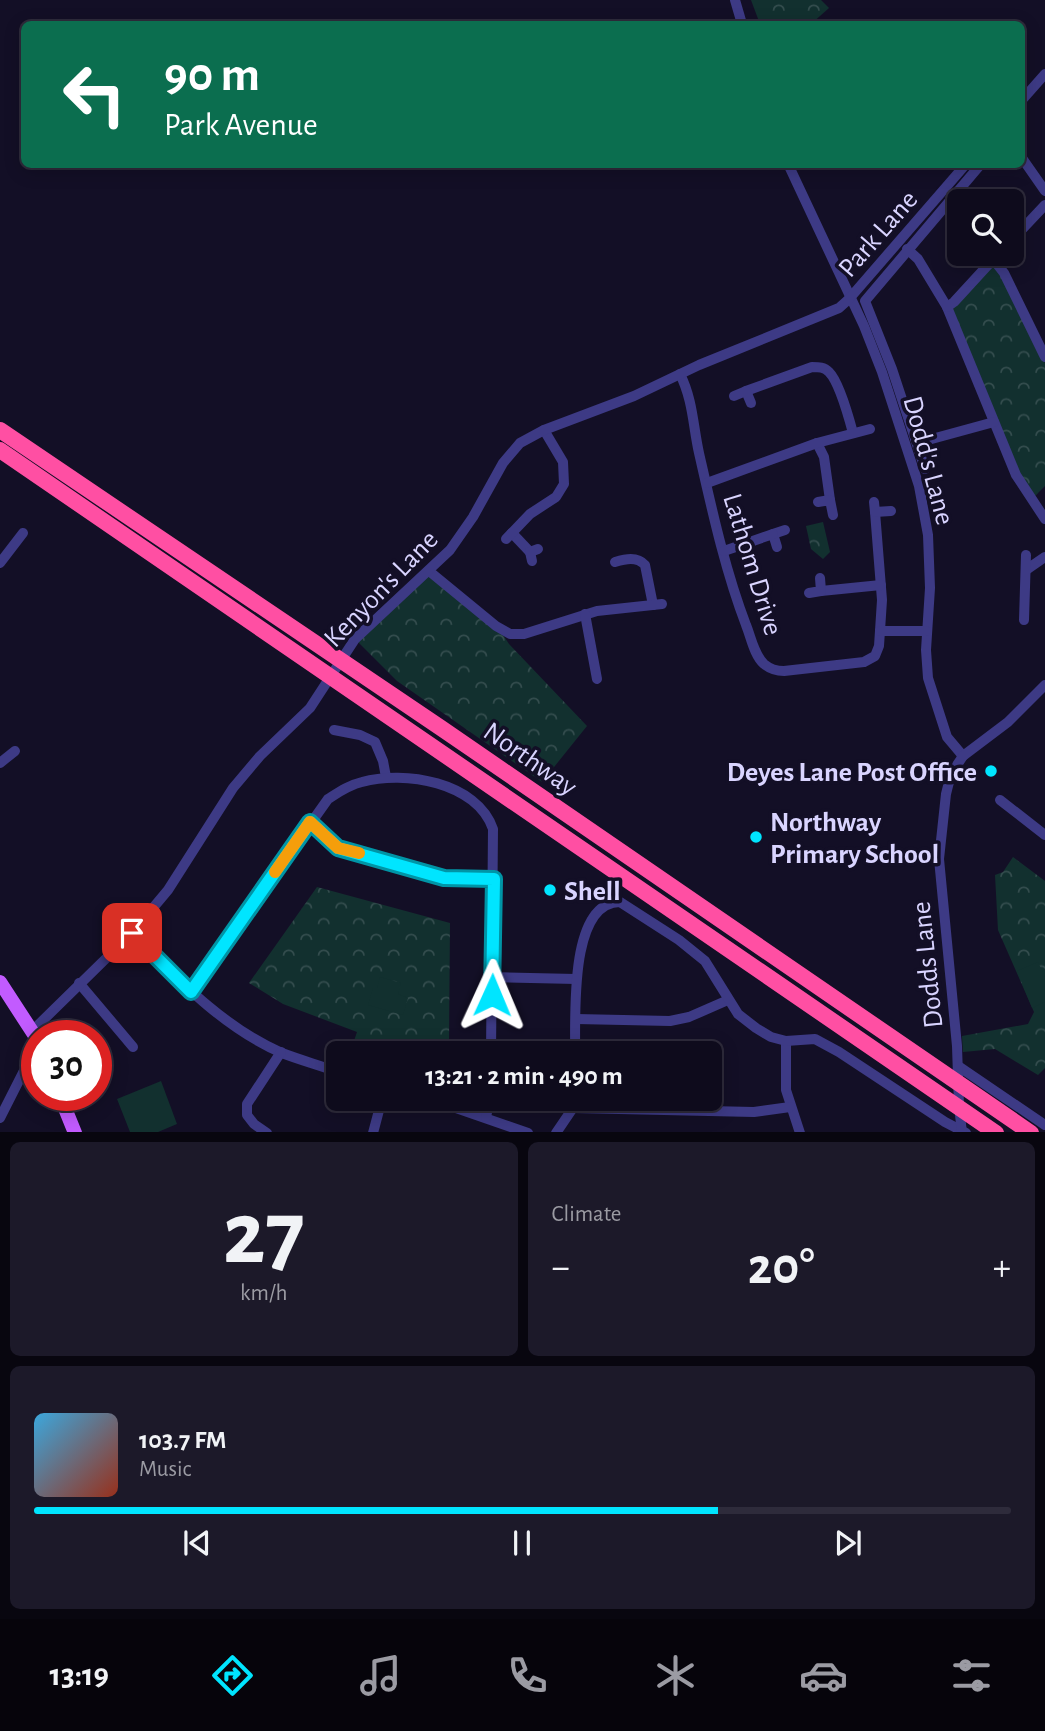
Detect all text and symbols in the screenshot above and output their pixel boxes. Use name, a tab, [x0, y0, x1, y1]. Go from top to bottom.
icon: left	[49, 49, 140, 140]
text: 90 m	[164, 51, 260, 100]
text: Park Avenue	[164, 109, 318, 141]
street label: Park Lane	[834, 186, 923, 283]
map controls	[947, 189, 1024, 266]
button: search	[947, 189, 1024, 266]
street label: Dodd's Lane	[897, 393, 959, 528]
street label: Lathom Drive	[717, 490, 787, 639]
street label: Kenyon's Lane	[319, 526, 444, 653]
street label: Northway	[478, 717, 582, 802]
place label: Deyes Lane Post Office	[727, 759, 977, 787]
marker: Deyes Lane Post Office	[983, 763, 999, 779]
place label: Northway Primary School	[770, 809, 939, 869]
marker: Northway Primary School	[748, 829, 764, 845]
place label: Shell	[564, 878, 621, 906]
marker: Shell	[542, 882, 558, 898]
street label: Dodds Lane	[907, 900, 949, 1030]
pin	[102, 903, 162, 963]
icon: arrive	[113, 914, 151, 952]
position arrow	[455, 958, 529, 1032]
speed limit sign: 30	[21, 1020, 112, 1111]
text: 13:21 · 2 min · 490 m	[425, 1063, 623, 1089]
text: 27	[223, 1189, 305, 1280]
text: Climate	[552, 1203, 621, 1226]
text: 20°	[748, 1241, 815, 1293]
text: −	[552, 1249, 570, 1287]
text: +	[993, 1249, 1011, 1287]
text: km/h	[240, 1282, 287, 1305]
text: 103.7 FM	[139, 1427, 227, 1453]
text: Music	[139, 1458, 191, 1481]
icon: previous	[178, 1524, 216, 1562]
icon: pause	[503, 1524, 541, 1562]
icon: next	[829, 1524, 867, 1562]
icon: directions	[208, 1651, 257, 1700]
icon: music	[356, 1651, 405, 1700]
icon: phone	[503, 1651, 552, 1700]
icon: climate	[651, 1651, 700, 1700]
icon: car	[799, 1651, 848, 1700]
icon: filters	[947, 1651, 996, 1700]
text: 13:19	[49, 1659, 109, 1691]

